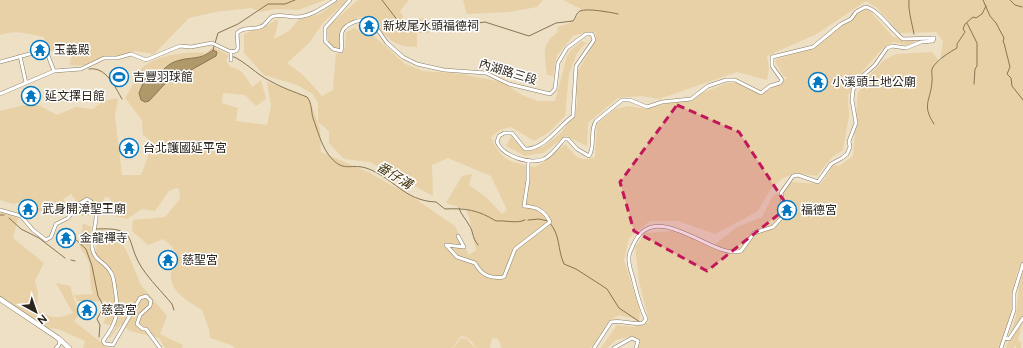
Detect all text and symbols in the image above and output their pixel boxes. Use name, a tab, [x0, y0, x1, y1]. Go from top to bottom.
temple icon: 新坡尾水頭福德祠	[358, 15, 380, 37]
place label: 新坡尾水頭福德祠	[383, 19, 479, 33]
temple icon: 玉義殿	[29, 39, 51, 61]
place label: 玉義殿	[54, 43, 90, 57]
street label: 內湖路三段	[477, 57, 539, 87]
sports icon: 吉豐羽球館	[108, 66, 130, 88]
place label: 吉豐羽球館	[133, 70, 193, 84]
temple icon: 小溪頭土地公廟	[807, 71, 829, 93]
place label: 小溪頭土地公廟	[832, 75, 916, 89]
temple icon: 延文擇日館	[20, 85, 42, 107]
place label: 延文擇日館	[45, 89, 105, 103]
temple icon: 台北護國延平宮	[118, 137, 140, 159]
place label: 台北護國延平宮	[143, 141, 227, 155]
water label: 番仔溝	[374, 159, 417, 193]
temple icon: 武身開漳聖王廟	[17, 198, 39, 220]
temple icon: 福德宮	[776, 199, 798, 221]
place label: 武身開漳聖王廟	[42, 202, 126, 216]
place label: 福德宮	[801, 203, 837, 217]
temple icon: 金龍禪寺	[55, 227, 77, 249]
place label: 金龍禪寺	[80, 231, 128, 245]
temple icon: 慈聖宮	[157, 249, 179, 271]
place label: 慈聖宮	[182, 253, 218, 267]
north arrow	[16, 292, 56, 332]
temple icon: 慈雲宮	[76, 299, 98, 321]
place label: 慈雲宮	[101, 303, 137, 317]
text: N	[35, 312, 50, 327]

